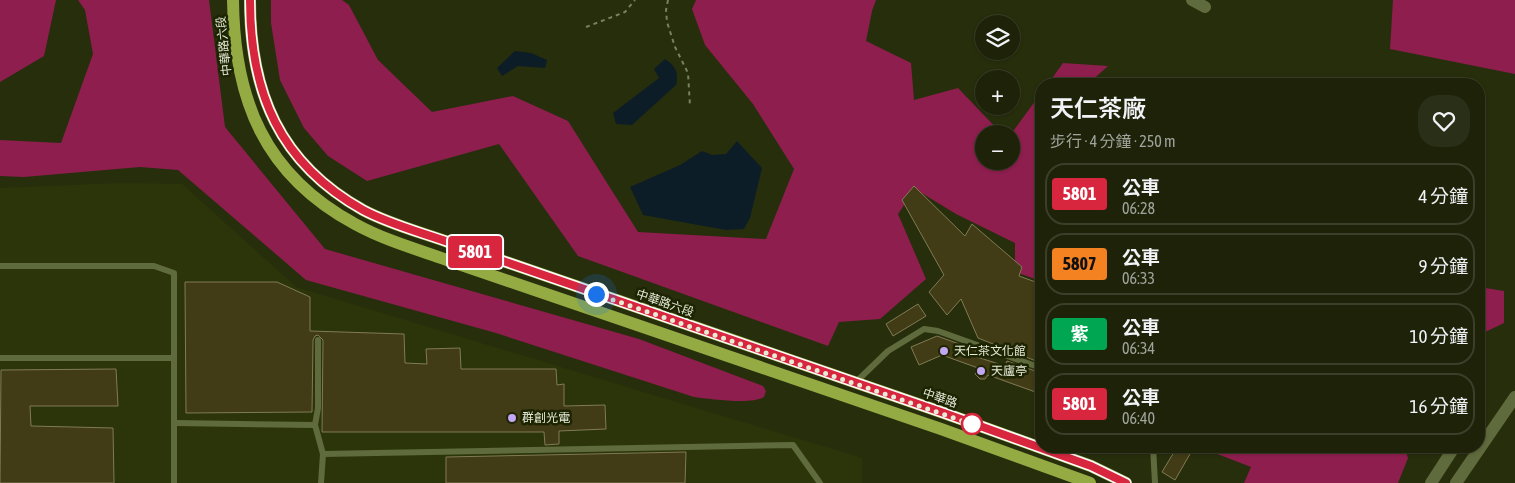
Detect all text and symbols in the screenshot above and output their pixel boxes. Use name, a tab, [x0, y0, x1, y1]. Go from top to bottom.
street label: 中華路六段	[214, 15, 234, 77]
map controls	[975, 15, 1020, 170]
button: layers	[975, 15, 1020, 60]
button: +	[975, 70, 1020, 115]
text: 天仁茶廠	[1050, 95, 1146, 122]
button: heart	[1418, 95, 1470, 147]
button: −	[975, 125, 1020, 170]
text: 步行 · 4 分鐘 · 250 m	[1050, 132, 1176, 150]
text: 公車	[1122, 176, 1160, 198]
text: 5801	[1063, 183, 1096, 204]
text: 4 分鐘	[1418, 185, 1468, 207]
text: 06:28	[1122, 199, 1155, 217]
line badge: 5801	[440, 236, 510, 268]
text: 5801	[458, 241, 492, 262]
text: 公車	[1122, 246, 1160, 268]
text: 5807	[1063, 253, 1096, 274]
text: 9 分鐘	[1418, 255, 1468, 277]
text: 06:33	[1122, 269, 1155, 287]
your location	[584, 282, 609, 307]
street label: 中華路六段	[634, 287, 696, 319]
text: 公車	[1122, 316, 1160, 338]
text: 紫	[1071, 323, 1089, 344]
text: 10 分鐘	[1410, 325, 1468, 347]
text: 06:34	[1122, 339, 1155, 357]
place label: 天仁茶文化館	[954, 344, 1026, 358]
marker: 天仁茶文化館	[938, 345, 950, 357]
place label: 天廬亭	[991, 364, 1027, 378]
marker: 天廬亭	[975, 365, 987, 377]
street label: 中華路	[921, 386, 959, 410]
text: 公車	[1122, 386, 1160, 408]
text: 5801	[1063, 393, 1096, 414]
text: 16 分鐘	[1410, 395, 1468, 417]
text: 06:40	[1122, 409, 1155, 427]
place label: 群創光電	[522, 411, 570, 425]
marker: 群創光電	[506, 412, 518, 424]
unlabelled marker	[961, 413, 983, 435]

